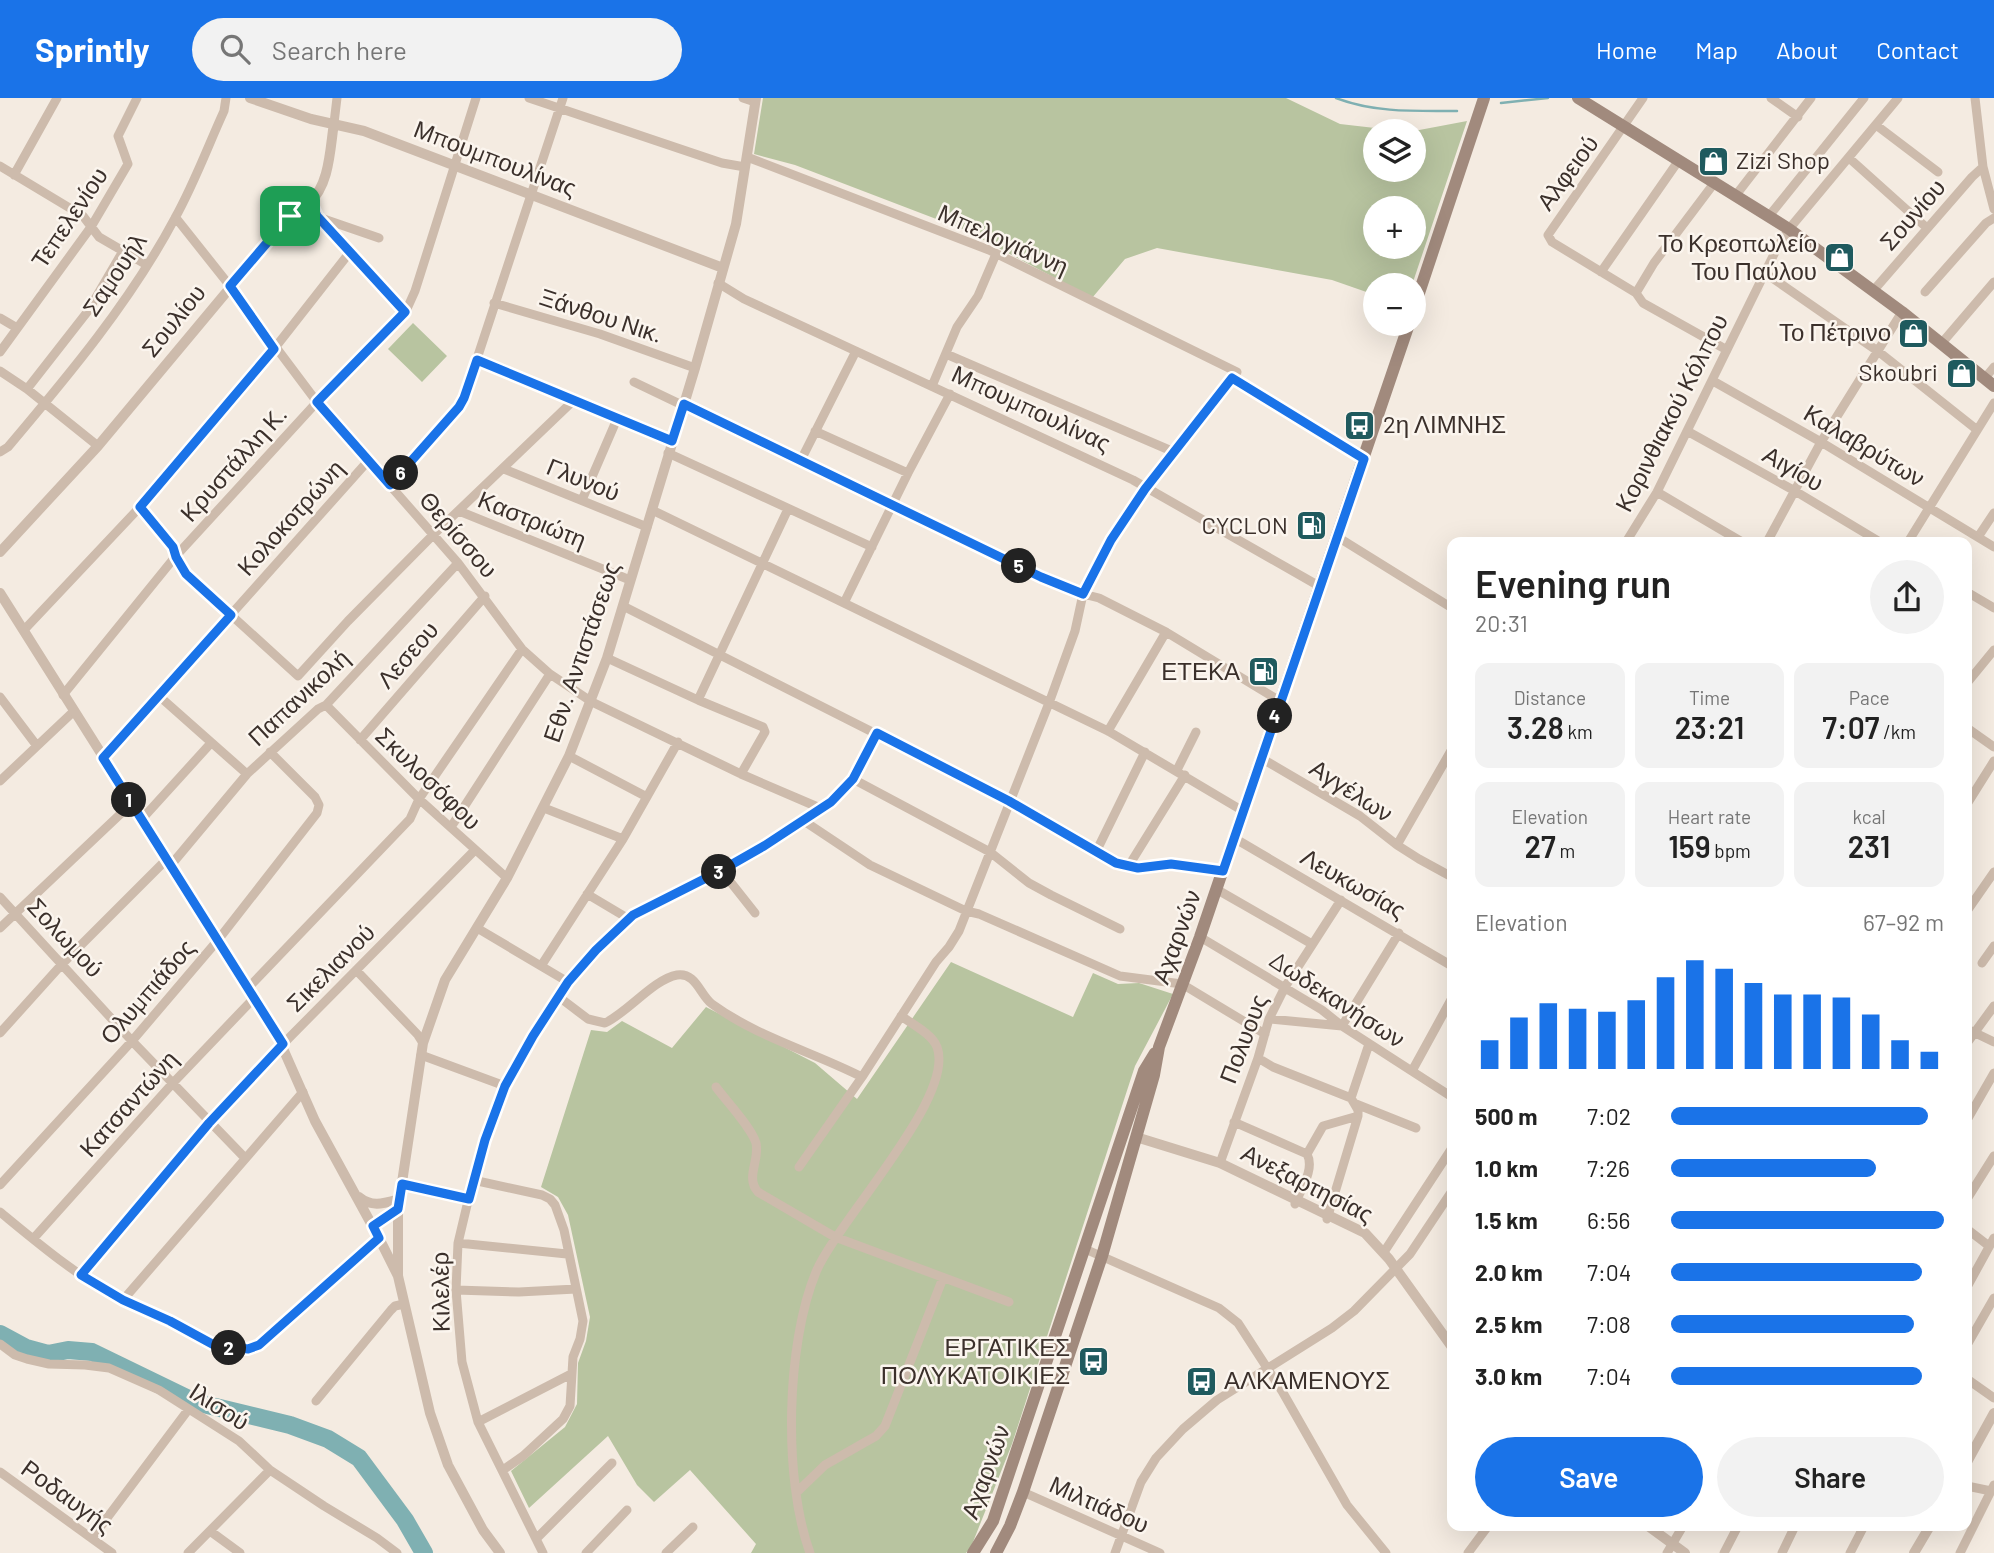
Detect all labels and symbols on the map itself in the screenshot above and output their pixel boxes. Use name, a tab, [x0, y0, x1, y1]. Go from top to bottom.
street label: Μπουμπουλίνας	[410, 113, 581, 202]
street label: Αλφειού	[1530, 129, 1604, 215]
shop icon: Zizi Shop	[1696, 144, 1730, 178]
place label: Zizi Shop	[1736, 145, 1830, 174]
street label: Τεπελενίου	[24, 161, 113, 273]
street label: Σουνίου	[1873, 172, 1951, 256]
pin	[260, 186, 320, 246]
street label: Μπελογιάννη	[934, 197, 1073, 280]
street label: Σαμουήλ	[76, 227, 152, 321]
place label: Το Κρεοπωλείο Του Παύλου	[1658, 228, 1817, 285]
shop icon: Το Κρεοπωλείο Του Παύλου	[1823, 241, 1857, 275]
street label: Σουλίου	[135, 278, 211, 362]
street label: Ξάνθου Νικ.	[536, 281, 667, 348]
street label: Κορινθιακού Κόλπου	[1608, 309, 1733, 516]
shop icon: Το Πέτρινο	[1897, 316, 1931, 350]
place label: Το Πέτρινο	[1779, 317, 1891, 346]
shop icon: Skoubri	[1944, 356, 1978, 390]
place label: Skoubri	[1859, 357, 1938, 386]
street label: Μπουμπουλίνας	[948, 358, 1116, 457]
street label: Καλαβρύτων	[1799, 397, 1930, 492]
street label: Κρυστάλλη Κ.	[173, 399, 292, 527]
bus stop icon: 2η ΛΙΜΝΗΣ	[1343, 408, 1377, 442]
place label: 2η ΛΙΜΝΗΣ	[1383, 409, 1506, 438]
street label: Αιγίου	[1758, 439, 1829, 497]
street label: Γλυνού	[543, 451, 624, 506]
street label: Κολοκοτρώνη	[230, 453, 349, 581]
pin: 6	[384, 456, 418, 490]
street label: Καστριώτη	[474, 484, 591, 553]
street label: Θερίσσου	[414, 485, 504, 583]
fuel station icon: CYCLON	[1294, 509, 1328, 543]
place label: CYCLON	[1201, 510, 1288, 539]
pin: 5	[1002, 548, 1036, 584]
street label: Εθν. Αντιστάσεως	[536, 558, 625, 746]
street label: Λεσεου	[370, 615, 444, 693]
street label: Παπανικολή	[241, 643, 355, 751]
fuel station icon: ΕΤΕΚΑ	[1246, 655, 1280, 689]
place label: ΕΤΕΚΑ	[1161, 656, 1240, 685]
pin: 4	[1258, 698, 1292, 734]
street label: Σκυλοσόφου	[370, 721, 488, 835]
street label: Αγγέλων	[1305, 752, 1399, 827]
pin: 1	[111, 782, 146, 818]
street label: Λευκωσίας	[1296, 841, 1411, 924]
pin: 3	[702, 854, 736, 890]
street label: Αχαρνών	[1145, 886, 1206, 987]
street label: Σολωμού	[22, 891, 110, 983]
street label: Σικελιανού	[280, 917, 380, 1017]
street label: Ολυμπιάδος	[94, 933, 200, 1049]
street label: Δωδεκανήσων	[1265, 944, 1411, 1053]
street label: Πολυους	[1212, 990, 1273, 1087]
street label: Κατσαντώνη	[73, 1044, 183, 1162]
street label: Ανεξαρτησίας	[1237, 1137, 1378, 1228]
street label: Κιλελέρ	[424, 1252, 455, 1332]
pin: 2	[212, 1330, 246, 1366]
place label: ΕΡΓΑΤΙΚΕΣ ΠΟΛΥΚΑΤΟΙΚΙΕΣ	[881, 1332, 1070, 1389]
bus stop icon: ΕΡΓΑΤΙΚΕΣ ΠΟΛΥΚΑΤΟΙΚΙΕΣ	[1076, 1345, 1110, 1379]
bus stop icon: ΑΛΚΑΜΕΝΟΥΣ	[1184, 1364, 1218, 1398]
place label: ΑΛΚΑΜΕΝΟΥΣ	[1224, 1365, 1390, 1394]
street label: Ιλισού	[185, 1376, 255, 1436]
street label: Αχαρνών	[954, 1421, 1015, 1522]
street label: Ροδαυγής	[16, 1453, 120, 1539]
street label: Μιλτιάδου	[1045, 1469, 1154, 1538]

